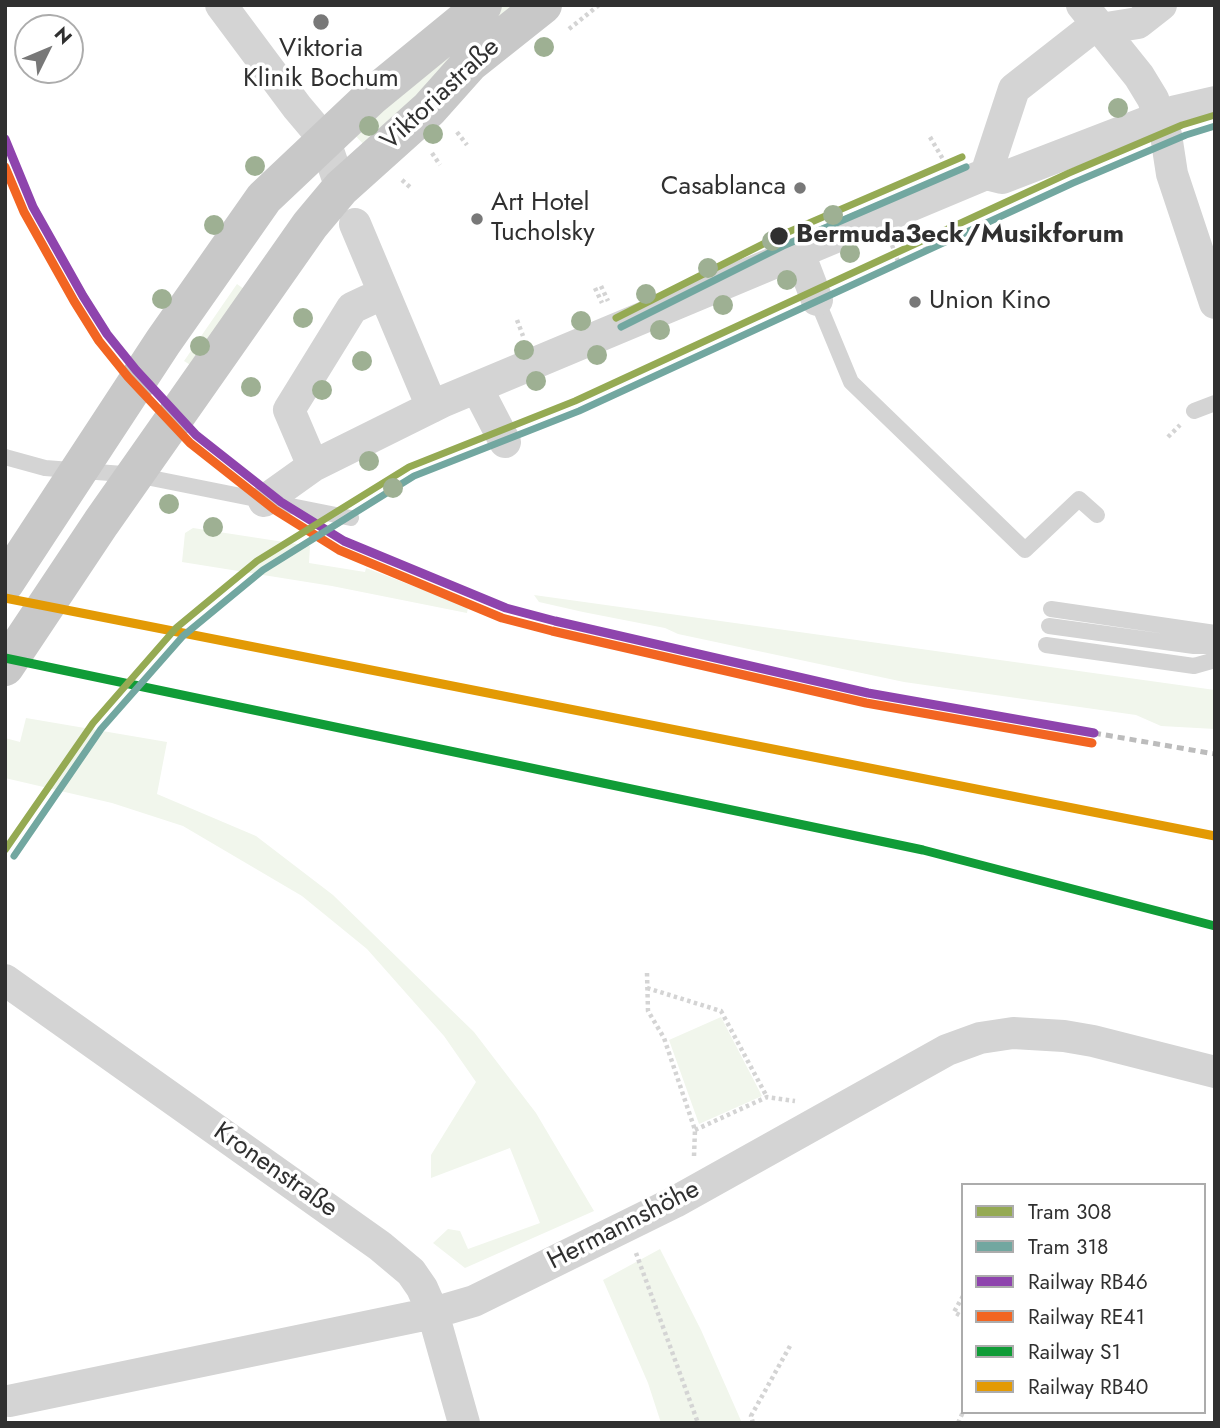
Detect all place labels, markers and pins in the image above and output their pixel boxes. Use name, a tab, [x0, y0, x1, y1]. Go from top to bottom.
marker: Viktoria Klinik Bochum	[311, 12, 331, 32]
place label: Viktoria Klinik Bochum	[243, 34, 399, 96]
place label: Casablanca	[661, 172, 786, 204]
marker: Casablanca	[792, 180, 808, 196]
place label: Art Hotel Tucholsky	[491, 188, 595, 249]
marker: Art Hotel Tucholsky	[469, 211, 485, 227]
place label: Bermuda3eck/Musikforum	[796, 220, 1124, 252]
marker: Bermuda3eck/Musikforum	[768, 225, 790, 247]
place label: Union Kino	[929, 286, 1051, 318]
marker: Union Kino	[907, 294, 923, 310]

